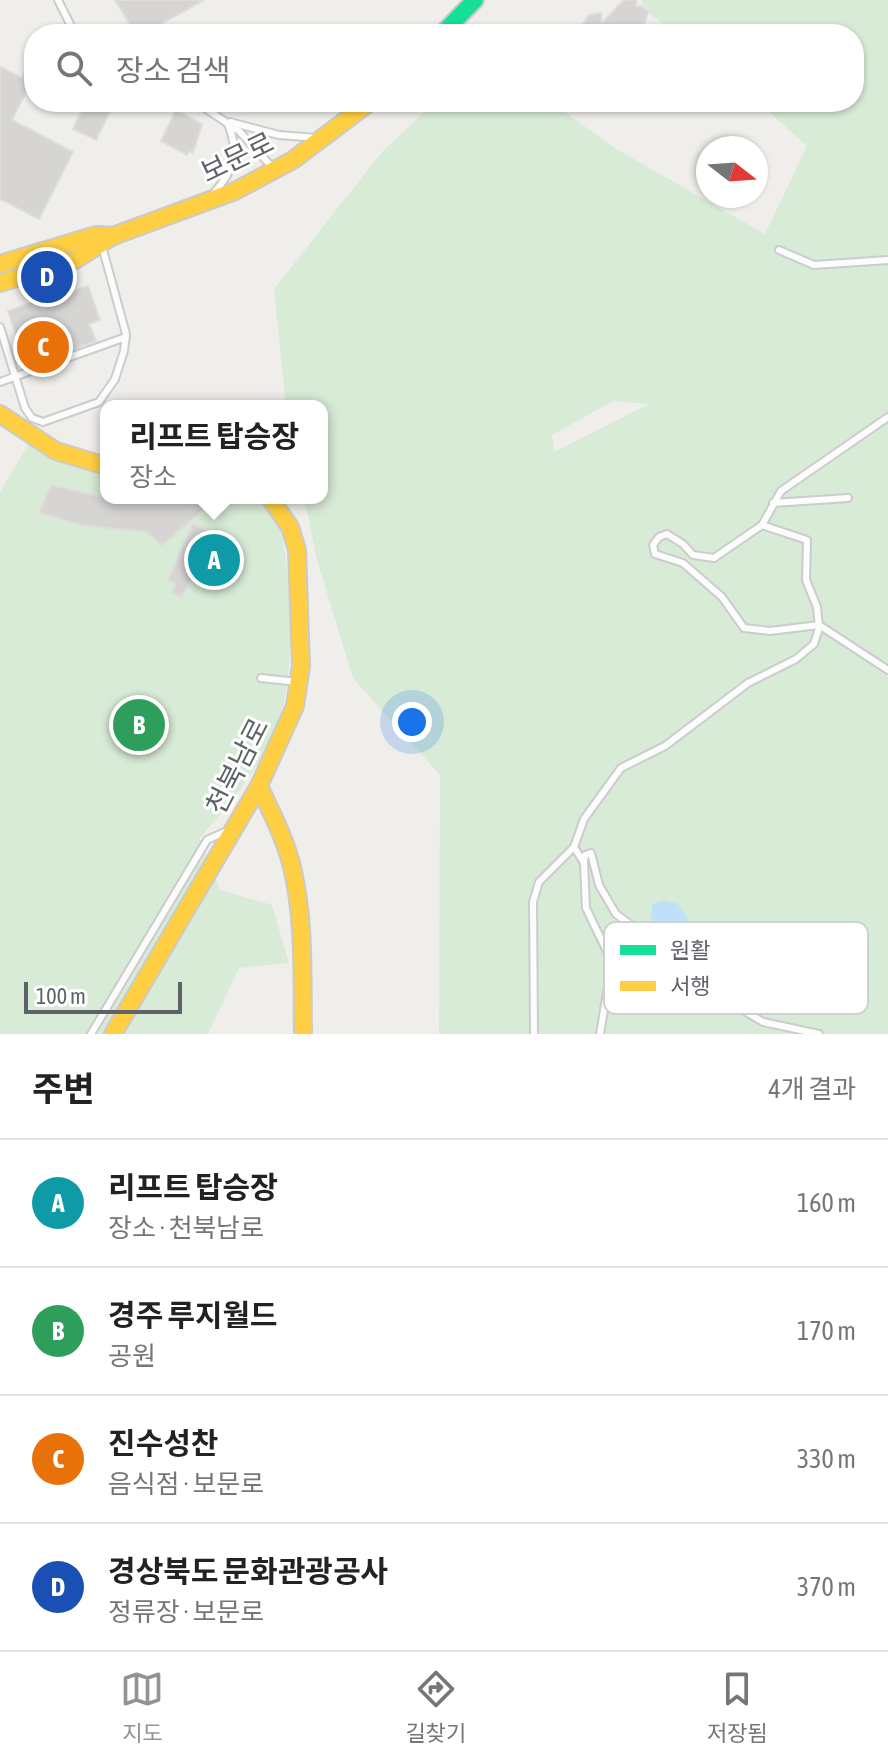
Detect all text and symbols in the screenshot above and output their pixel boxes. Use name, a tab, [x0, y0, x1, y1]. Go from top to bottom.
search box	[24, 24, 864, 112]
icon: search	[52, 46, 96, 90]
text: 장소 검색	[116, 53, 231, 87]
street label: 보문로	[195, 126, 279, 188]
north arrow	[696, 136, 768, 208]
pin: D	[21, 247, 73, 307]
pin: C	[17, 317, 69, 377]
popup	[100, 400, 328, 504]
text: 리프트 탑승장	[129, 419, 299, 453]
text: 장소	[129, 462, 177, 492]
pin: A	[188, 530, 240, 590]
pin: B	[113, 695, 165, 755]
your location	[392, 702, 432, 742]
street label: 천북남로	[199, 713, 275, 819]
legend	[604, 922, 868, 1014]
text: 원활	[670, 937, 710, 963]
text: 서행	[670, 973, 710, 999]
scale bar	[24, 978, 182, 1014]
text: 100 m	[36, 983, 86, 1009]
text: 주변	[32, 1069, 95, 1108]
text: 4개 결과	[768, 1074, 856, 1104]
text: 리프트 탑승장	[108, 1170, 278, 1204]
text: A	[52, 1188, 64, 1218]
text: 160 m	[797, 1188, 856, 1218]
text: 장소 · 천북남로	[108, 1213, 264, 1243]
text: 경주 루지월드	[108, 1298, 278, 1332]
text: B	[52, 1316, 64, 1346]
text: 170 m	[797, 1316, 856, 1346]
text: 공원	[108, 1341, 156, 1371]
text: 진수성찬	[108, 1426, 218, 1460]
text: C	[52, 1444, 64, 1474]
text: 330 m	[797, 1444, 856, 1474]
text: 음식점 · 보문로	[108, 1469, 264, 1499]
text: 경상북도 문화관광공사	[108, 1554, 388, 1588]
text: D	[51, 1572, 65, 1602]
text: 370 m	[797, 1572, 856, 1602]
text: 정류장 · 보문로	[108, 1597, 264, 1627]
tab: 지도	[120, 1667, 164, 1747]
tab: 길찾기	[405, 1667, 466, 1747]
tab: 저장됨	[707, 1667, 768, 1747]

